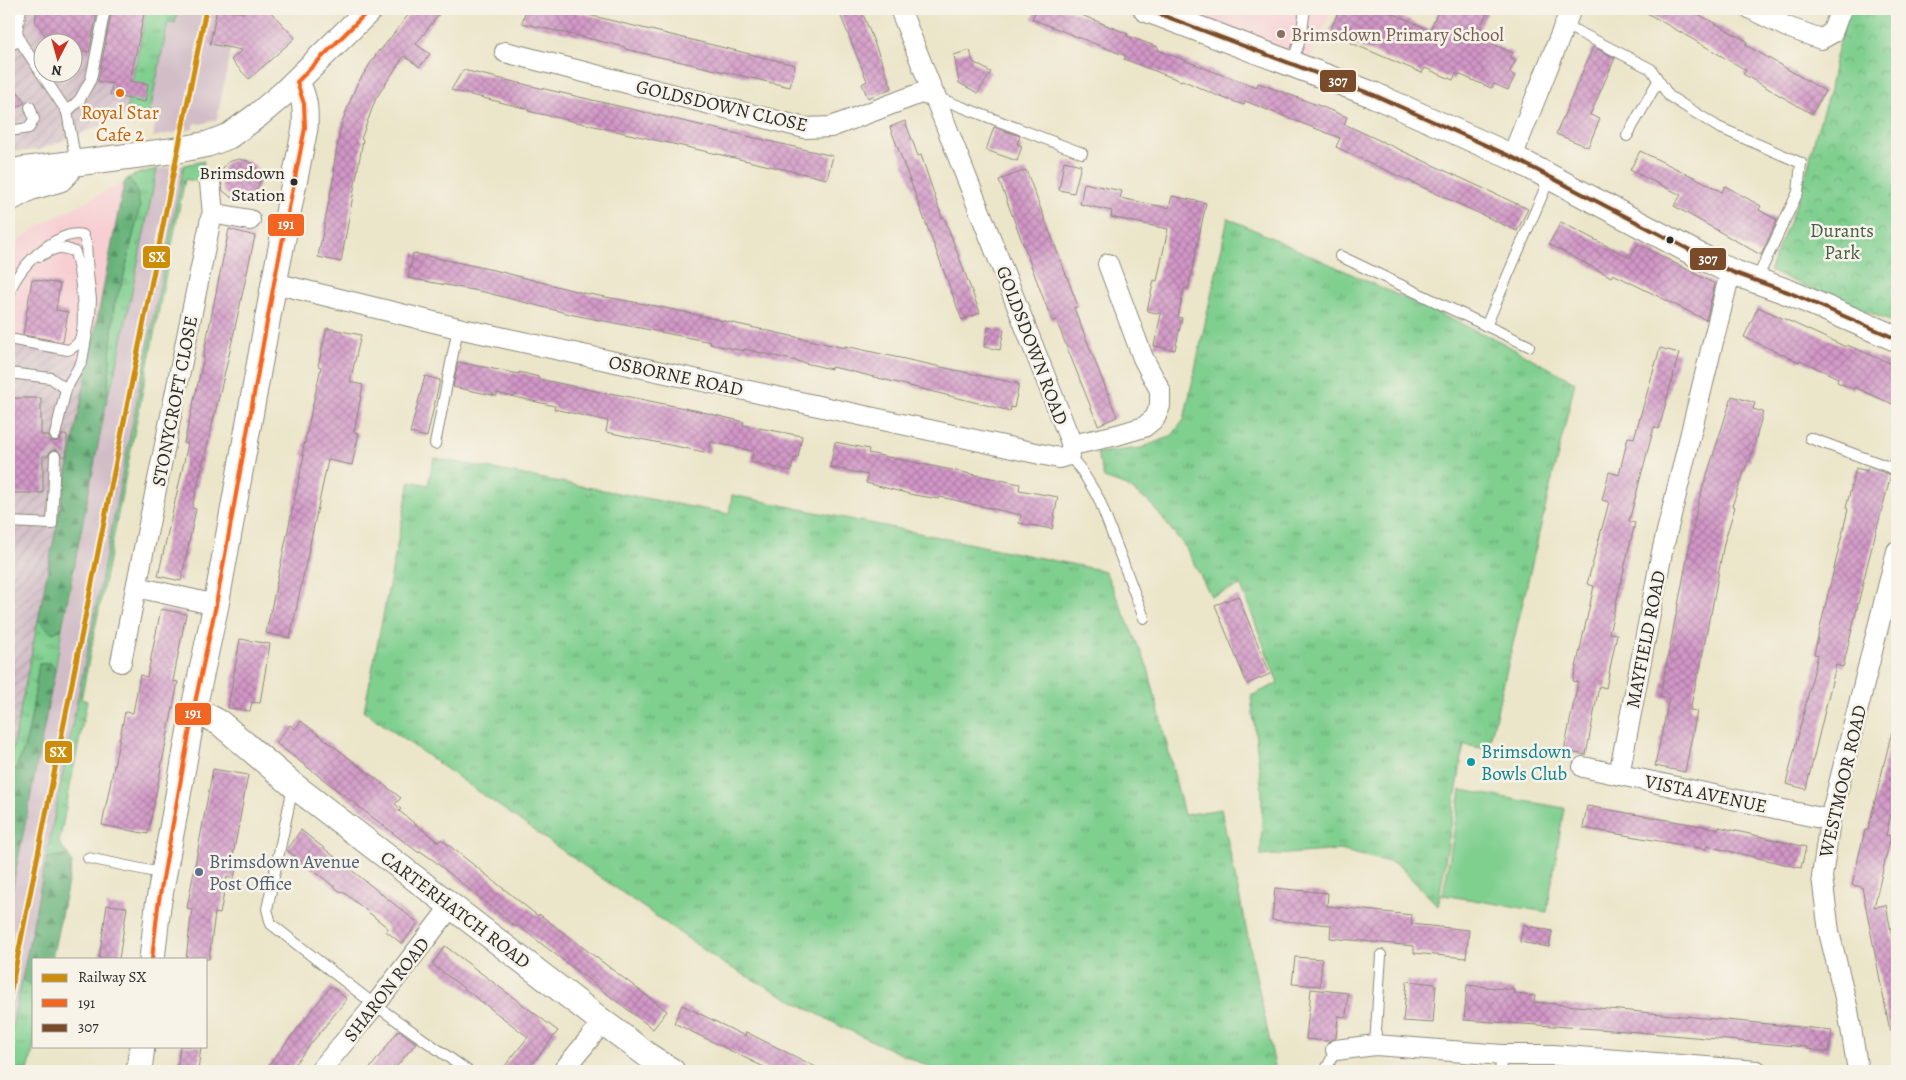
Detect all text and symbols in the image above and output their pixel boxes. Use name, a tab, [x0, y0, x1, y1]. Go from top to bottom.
place label: Brimsdown Primary School	[1291, 22, 1504, 48]
marker: Brimsdown Primary School	[1275, 28, 1287, 40]
north arrow	[32, 32, 82, 82]
text: N	[51, 60, 63, 80]
line badge: 307	[1319, 69, 1357, 93]
text: 307	[1328, 72, 1348, 91]
street label: GOLDSDOWN CLOSE	[633, 74, 810, 138]
marker: Royal Star Cafe 2	[114, 87, 126, 99]
place label: Royal Star Cafe 2	[81, 100, 159, 148]
place label: Brimsdown Station	[199, 161, 285, 207]
marker: Brimsdown Station	[289, 177, 299, 187]
line badge: 191	[267, 213, 305, 237]
text: 191	[278, 215, 294, 234]
park label: Durants Park	[1810, 218, 1874, 266]
unlabelled marker	[1665, 235, 1675, 245]
line badge: SX	[142, 245, 171, 269]
line badge: 307	[1689, 247, 1727, 271]
text: SX	[148, 248, 166, 267]
text: 307	[1698, 250, 1718, 269]
street label: GOLDSDOWN ROAD	[990, 262, 1074, 429]
street label: STONYCROFT CLOSE	[146, 314, 204, 489]
street label: OSBORNE ROAD	[606, 349, 745, 403]
street label: MAYFIELD ROAD	[1620, 568, 1672, 710]
line badge: 191	[174, 702, 212, 726]
street label: WESTMOOR ROAD	[1813, 702, 1873, 861]
text: 191	[185, 704, 201, 723]
place label: Brimsdown Bowls Club	[1481, 739, 1571, 787]
line badge: SX	[44, 740, 73, 764]
text: SX	[49, 743, 67, 762]
marker: Brimsdown Bowls Club	[1465, 756, 1477, 768]
street label: VISTA AVENUE	[1641, 768, 1769, 820]
street label: CARTERHATCH ROAD	[375, 845, 536, 975]
place label: Brimsdown Avenue Post Office	[209, 849, 360, 897]
marker: Brimsdown Avenue Post Office	[193, 866, 205, 878]
street label: SHARON ROAD	[338, 932, 436, 1047]
legend	[32, 958, 208, 1048]
text: Railway SX	[78, 967, 146, 987]
text: 191	[78, 993, 95, 1013]
text: 307	[78, 1017, 99, 1037]

